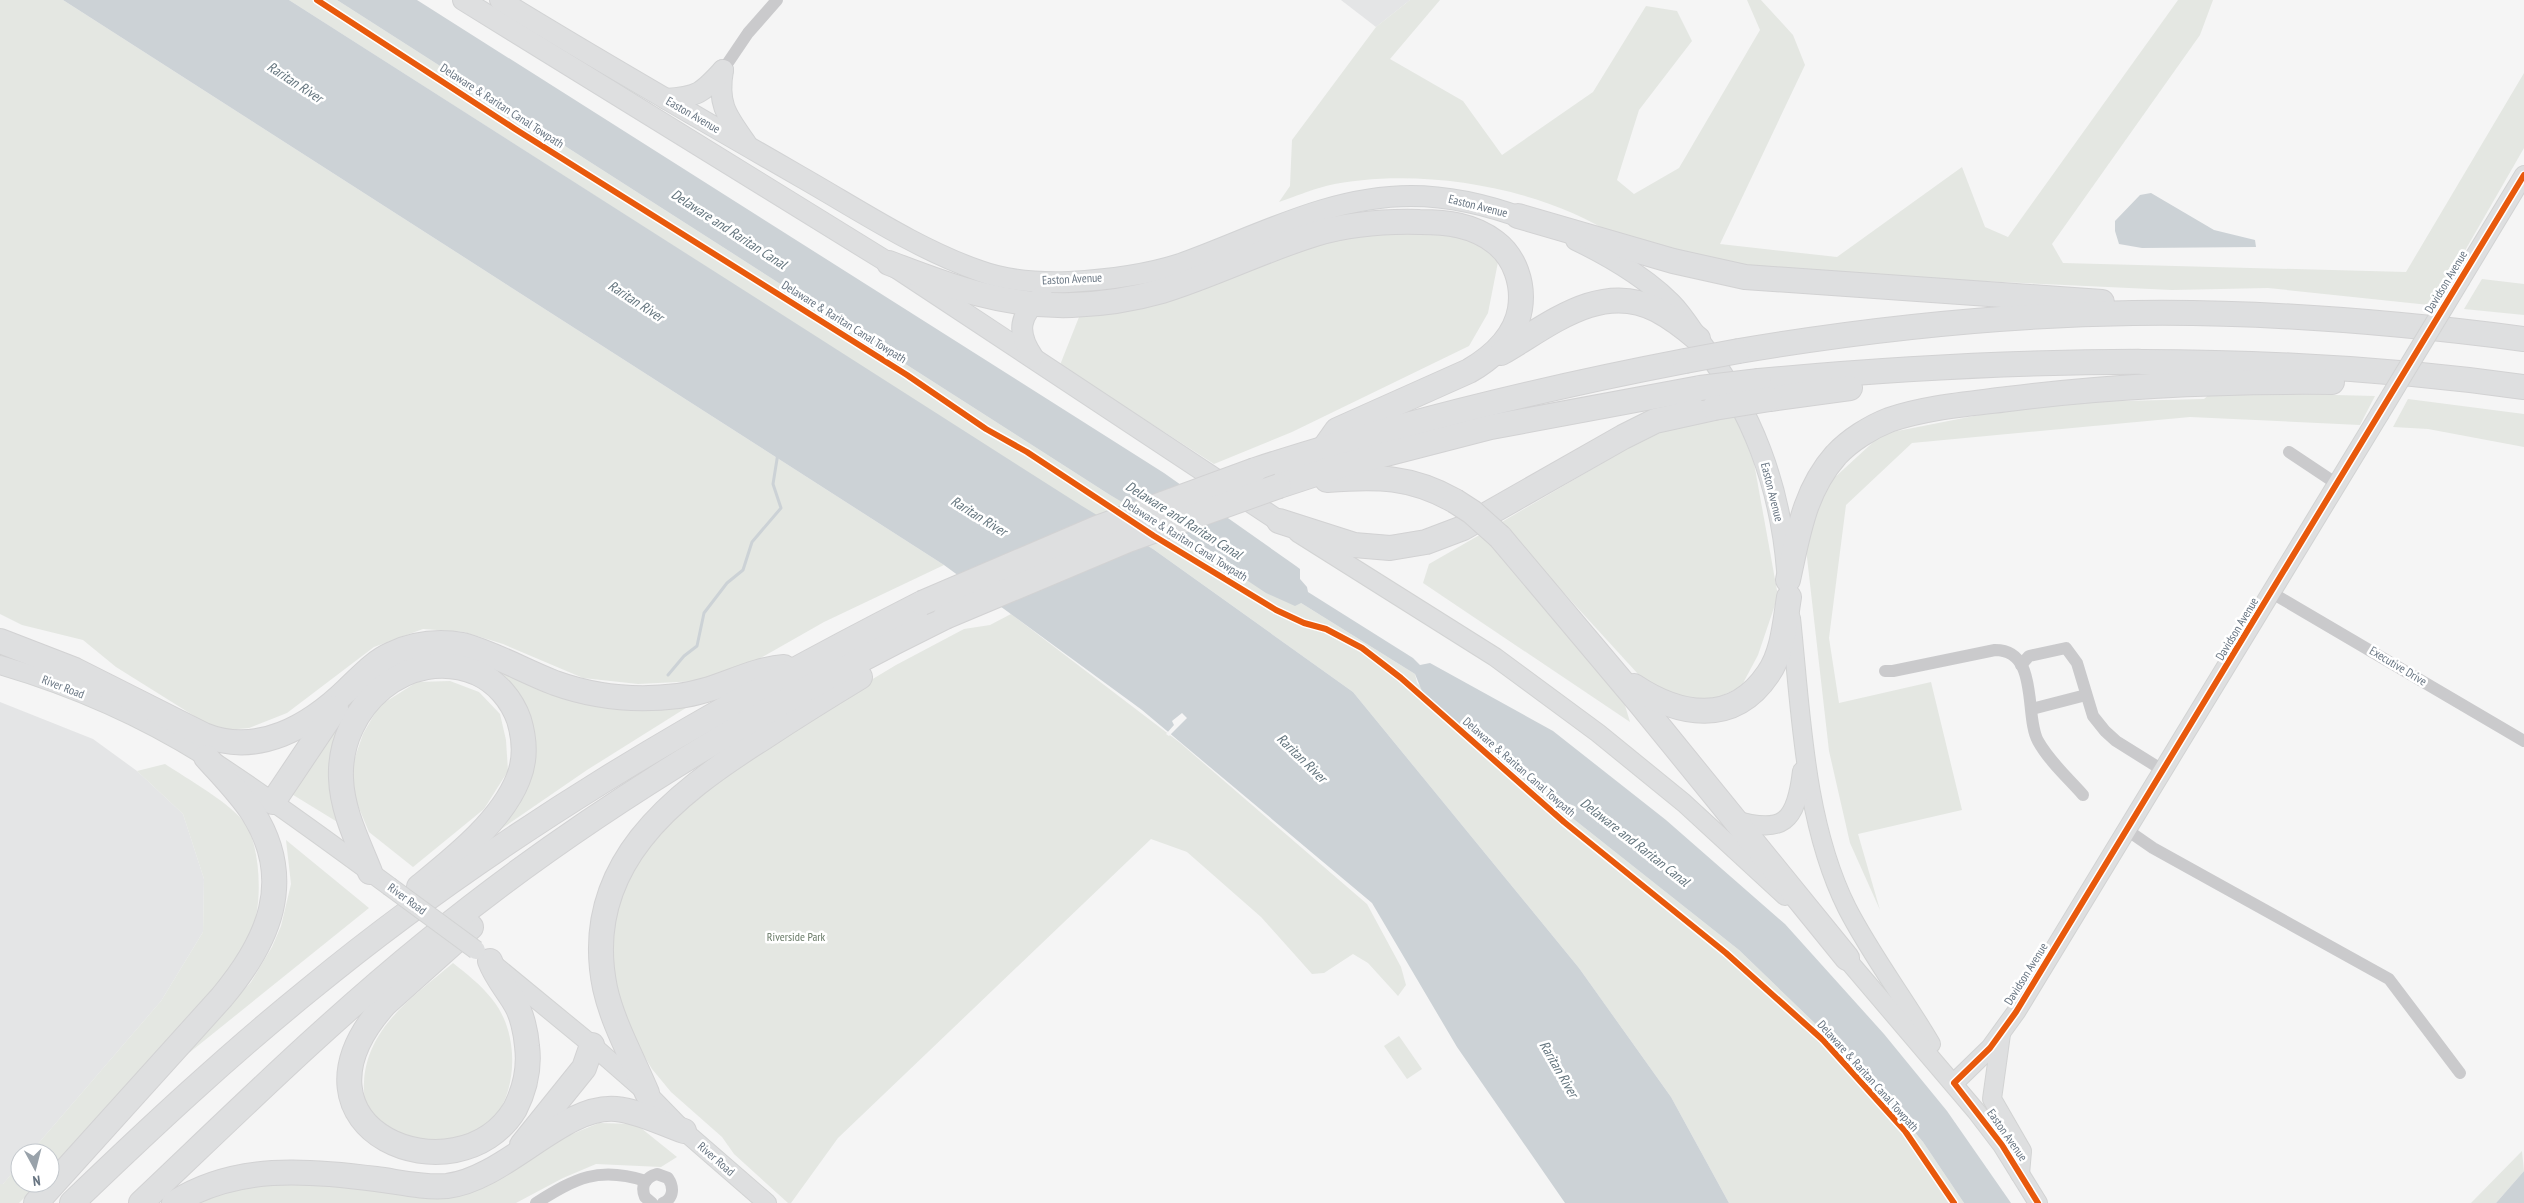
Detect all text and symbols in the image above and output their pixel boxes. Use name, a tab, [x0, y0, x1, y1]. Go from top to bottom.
water label: Raritan River	[264, 57, 328, 108]
street label: Delaware & Raritan Canal Towpath	[438, 60, 567, 151]
street label: Easton Avenue	[663, 93, 723, 136]
water label: Delaware and Raritan Canal	[668, 185, 791, 274]
street label: Easton Avenue	[1447, 191, 1509, 220]
street label: Davidson Avenue	[2421, 248, 2470, 316]
street label: Easton Avenue	[1042, 269, 1102, 288]
water label: Raritan River	[605, 276, 669, 327]
street label: Delaware & Raritan Canal Towpath	[779, 277, 909, 366]
street label: Easton Avenue	[1758, 461, 1787, 523]
water label: Delaware and Raritan Canal	[1122, 477, 1247, 564]
water label: Raritan River	[948, 492, 1012, 541]
street label: Delaware & Raritan Canal Towpath	[1120, 495, 1250, 584]
street label: Davidson Avenue	[2212, 595, 2261, 663]
street label: Executive Drive	[2367, 643, 2430, 689]
street label: River Road	[40, 672, 87, 701]
street label: Delaware & Raritan Canal Towpath	[1460, 714, 1579, 820]
water label: Raritan River	[1273, 730, 1332, 788]
water label: Delaware and Raritan Canal	[1577, 794, 1695, 891]
street label: River Road	[385, 880, 430, 918]
park label: Riverside Park	[767, 929, 826, 944]
street label: Davidson Avenue	[2000, 940, 2051, 1008]
street label: Delaware & Raritan Canal Towpath	[1814, 1017, 1922, 1134]
water label: Raritan River	[1536, 1037, 1584, 1102]
street label: Easton Avenue	[1984, 1106, 2031, 1164]
street label: River Road	[695, 1138, 738, 1179]
north arrow	[10, 1143, 60, 1193]
text: N	[32, 1172, 41, 1190]

